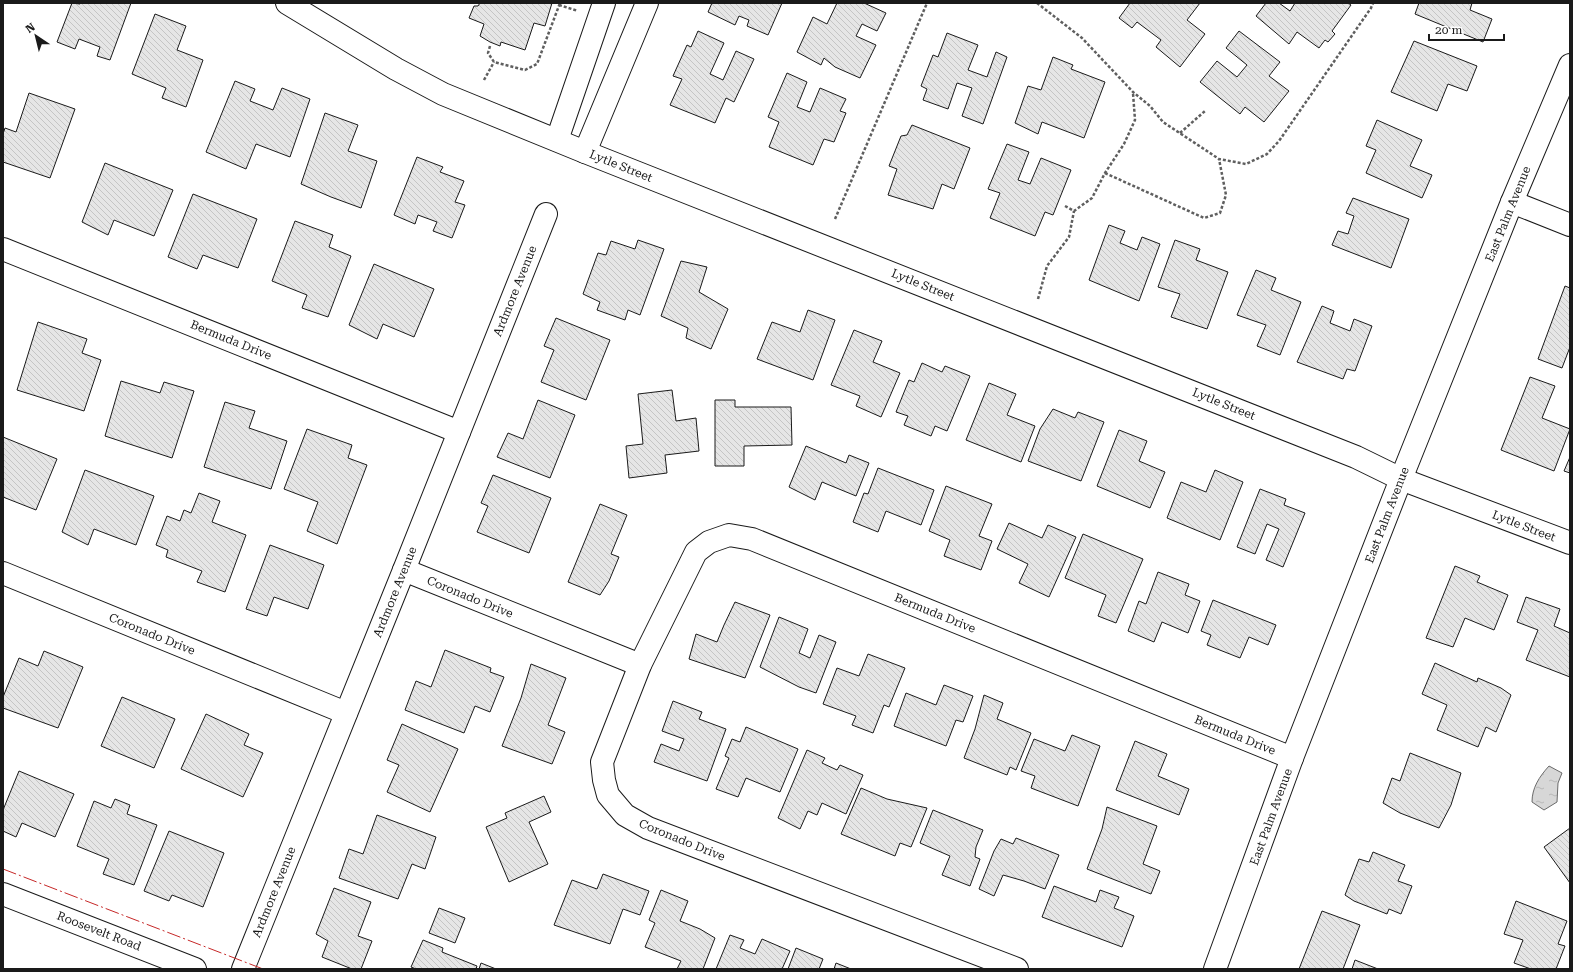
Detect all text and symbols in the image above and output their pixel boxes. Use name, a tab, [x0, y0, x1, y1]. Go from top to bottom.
north arrow	[16, 16, 56, 56]
scale bar	[1429, 16, 1504, 42]
text: N	[23, 20, 38, 36]
text: 20 m	[1435, 23, 1462, 37]
street label: Lytle Street	[587, 147, 655, 185]
street label: East Palm Avenue	[1482, 164, 1534, 264]
street label: Ardmore Avenue	[490, 243, 540, 338]
street label: Lytle Street	[889, 266, 957, 304]
street label: Bermuda Drive	[188, 317, 274, 363]
street label: Lytle Street	[1190, 385, 1258, 423]
street label: East Palm Avenue	[1362, 464, 1412, 565]
street label: Lytle Street	[1490, 507, 1558, 545]
street label: Ardmore Avenue	[370, 544, 420, 639]
street label: Coronado Drive	[425, 573, 516, 621]
street label: Bermuda Drive	[892, 590, 978, 636]
street label: Coronado Drive	[107, 610, 198, 658]
street label: Bermuda Drive	[1192, 712, 1278, 758]
street label: East Palm Avenue	[1247, 766, 1295, 867]
street label: Coronado Drive	[637, 816, 728, 864]
street label: Ardmore Avenue	[249, 844, 299, 939]
street label: Roosevelt Road	[55, 909, 143, 954]

